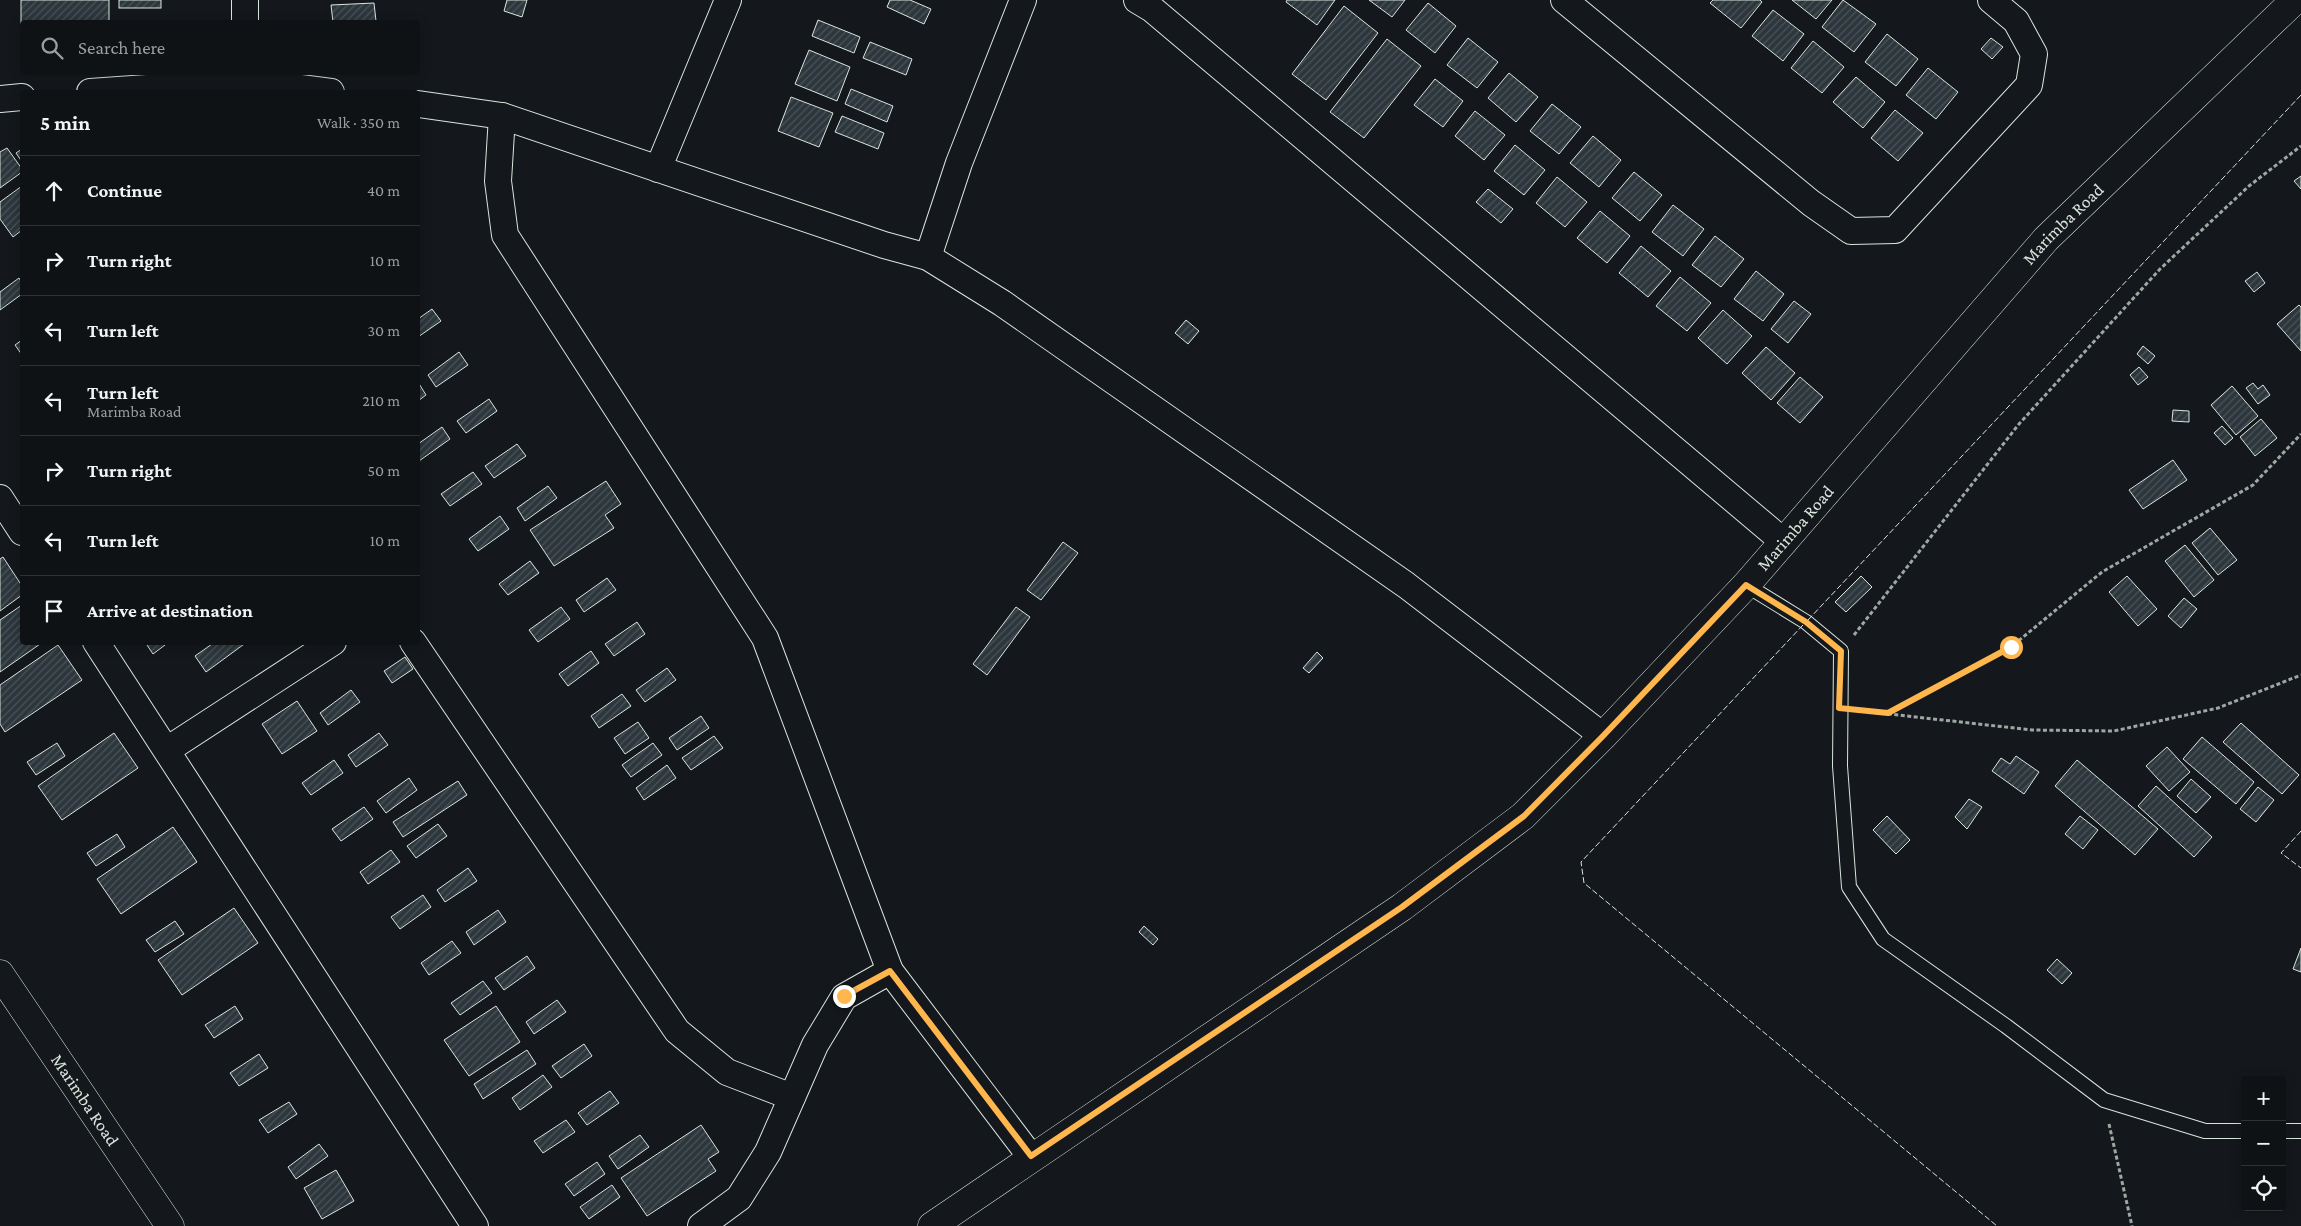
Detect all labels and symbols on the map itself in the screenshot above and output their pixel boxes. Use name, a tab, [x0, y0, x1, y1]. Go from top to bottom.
street label: Marimba Road	[2018, 179, 2108, 269]
street label: Marimba Road	[1753, 481, 1838, 575]
route start	[2000, 636, 2023, 659]
route end	[833, 985, 856, 1008]
street label: Marimba Road	[47, 1050, 123, 1150]

